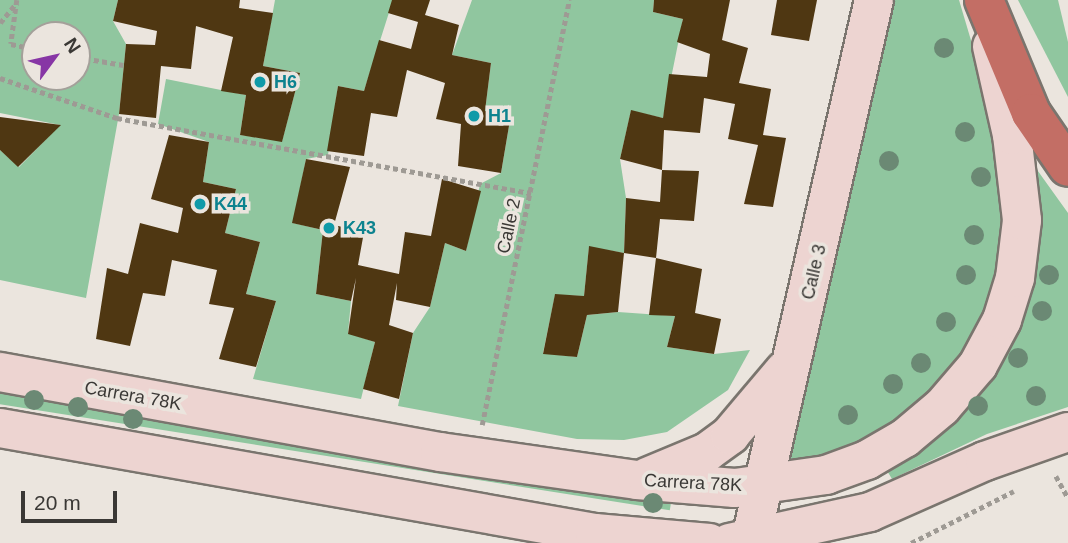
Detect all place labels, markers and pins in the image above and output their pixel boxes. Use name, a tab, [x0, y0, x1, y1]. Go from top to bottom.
place label: H6	[274, 71, 297, 93]
marker: H6	[252, 74, 268, 90]
place label: H1	[488, 105, 511, 127]
marker: H1	[466, 108, 482, 124]
place label: K44	[214, 193, 247, 215]
marker: K44	[192, 196, 208, 212]
place label: K43	[343, 217, 376, 239]
marker: K43	[321, 220, 337, 236]

